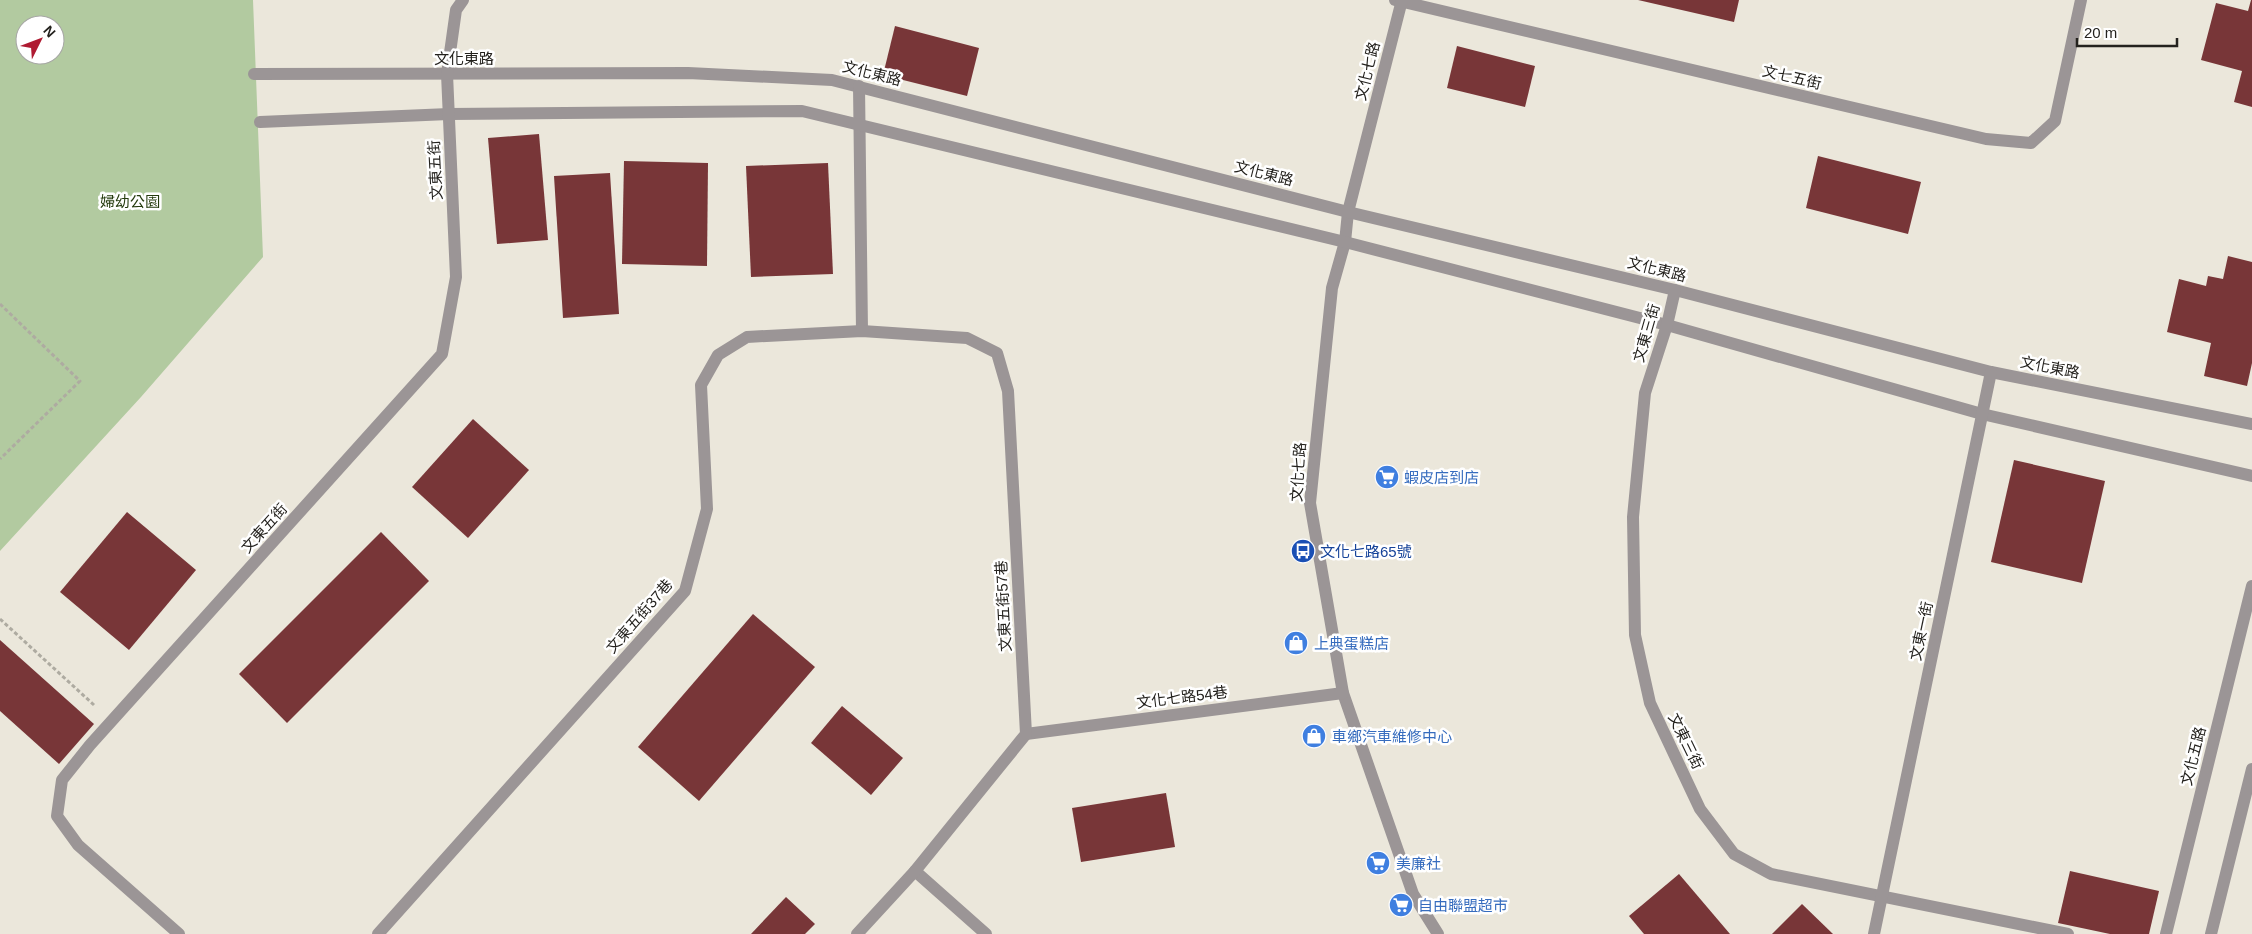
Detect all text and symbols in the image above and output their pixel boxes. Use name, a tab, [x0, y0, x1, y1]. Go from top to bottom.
north arrow	[15, 15, 65, 65]
scale bar	[2077, 15, 2177, 47]
text: N	[40, 22, 59, 40]
text: 20 m	[2084, 24, 2117, 41]
street label: 文化七路	[1351, 40, 1383, 102]
street label: 文化東路	[434, 50, 494, 67]
street label: 文化東路	[841, 57, 903, 89]
street label: 文七五街	[1761, 62, 1823, 92]
street label: 文東五街	[425, 140, 445, 200]
street label: 文化東路	[1233, 157, 1295, 189]
park label: 婦幼公園	[100, 193, 160, 210]
street label: 文化東路	[1626, 253, 1688, 285]
street label: 文東三街	[1630, 302, 1662, 364]
street label: 文化東路	[2019, 353, 2081, 381]
street label: 文化七路	[1287, 441, 1309, 503]
supermarket icon: 蝦皮店到店	[1374, 464, 1400, 490]
place label: 蝦皮店到店	[1404, 469, 1479, 486]
street label: 文東五街	[238, 500, 290, 556]
bus stop icon: 文化七路65號	[1290, 538, 1316, 564]
place label: 文化七路65號	[1320, 543, 1412, 560]
street label: 文東五街57巷	[992, 560, 1014, 652]
street label: 文東五街37巷	[603, 576, 675, 656]
street label: 文東一街	[1906, 600, 1936, 662]
shop icon: 上典蛋糕店	[1283, 630, 1309, 656]
place label: 上典蛋糕店	[1314, 635, 1389, 652]
street label: 文化七路54巷	[1135, 683, 1229, 711]
street label: 文東三街	[1665, 710, 1707, 772]
shop icon: 車鄉汽車維修中心	[1301, 723, 1327, 749]
street label: 文化五路	[2177, 725, 2209, 787]
place label: 車鄉汽車維修中心	[1332, 728, 1452, 745]
supermarket icon: 美廉社	[1365, 850, 1391, 876]
place label: 美廉社	[1396, 855, 1441, 872]
supermarket icon: 自由聯盟超市	[1388, 892, 1414, 918]
place label: 自由聯盟超市	[1418, 897, 1508, 914]

